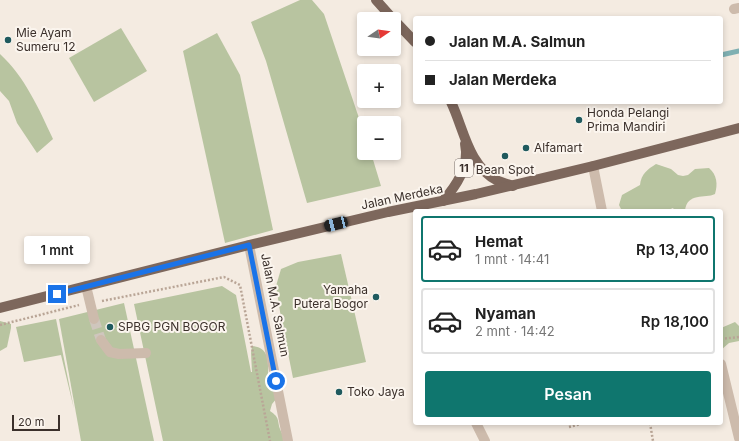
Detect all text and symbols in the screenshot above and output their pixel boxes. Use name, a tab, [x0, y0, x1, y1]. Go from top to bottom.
north arrow	[357, 12, 401, 56]
map controls	[357, 12, 401, 160]
place label: Mie Ayam Sumeru 12	[16, 25, 76, 54]
text: Jalan M.A. Salmun	[449, 32, 585, 51]
marker: Mie Ayam Sumeru 12	[3, 35, 13, 45]
button: +	[357, 64, 401, 108]
text: Jalan Merdeka	[449, 70, 557, 89]
place label: Honda Pelangi Prima Mandiri	[587, 105, 669, 134]
marker: Honda Pelangi Prima Mandiri	[574, 115, 584, 125]
button: −	[357, 116, 401, 160]
place label: Alfamart	[534, 140, 582, 155]
marker: Alfamart	[521, 143, 531, 153]
marker: Bean Spot	[500, 151, 510, 161]
road number: 11	[455, 159, 473, 177]
place label: Bean Spot	[476, 162, 534, 177]
street label: Jalan Merdeka	[359, 180, 444, 213]
car	[323, 215, 349, 233]
icon: car	[427, 231, 463, 267]
text: Hemat	[475, 232, 523, 251]
callout: 1 mnt	[24, 236, 90, 264]
text: Rp 13,400	[636, 240, 709, 259]
text: 1 mnt	[40, 242, 74, 258]
text: 1 mnt · 14:41	[475, 251, 549, 267]
street label: Jalan M.A. Salmun	[258, 252, 293, 358]
place label: Yamaha Putera Bogor	[294, 282, 368, 311]
route end	[48, 285, 66, 303]
marker: Yamaha Putera Bogor	[371, 292, 381, 302]
icon: car	[427, 303, 463, 339]
text: Nyaman	[475, 304, 536, 323]
text: Rp 18,100	[641, 312, 709, 331]
place label: SPBG PGN BOGOR	[118, 319, 226, 334]
marker: SPBG PGN BOGOR	[105, 322, 115, 332]
text: 2 mnt · 14:42	[475, 323, 555, 339]
button: Pesan	[425, 371, 711, 417]
route start	[267, 372, 285, 390]
place label: Toko Jaya	[347, 384, 405, 399]
marker: Toko Jaya	[334, 387, 344, 397]
scale bar	[12, 413, 60, 432]
text: 20 m	[18, 415, 44, 429]

